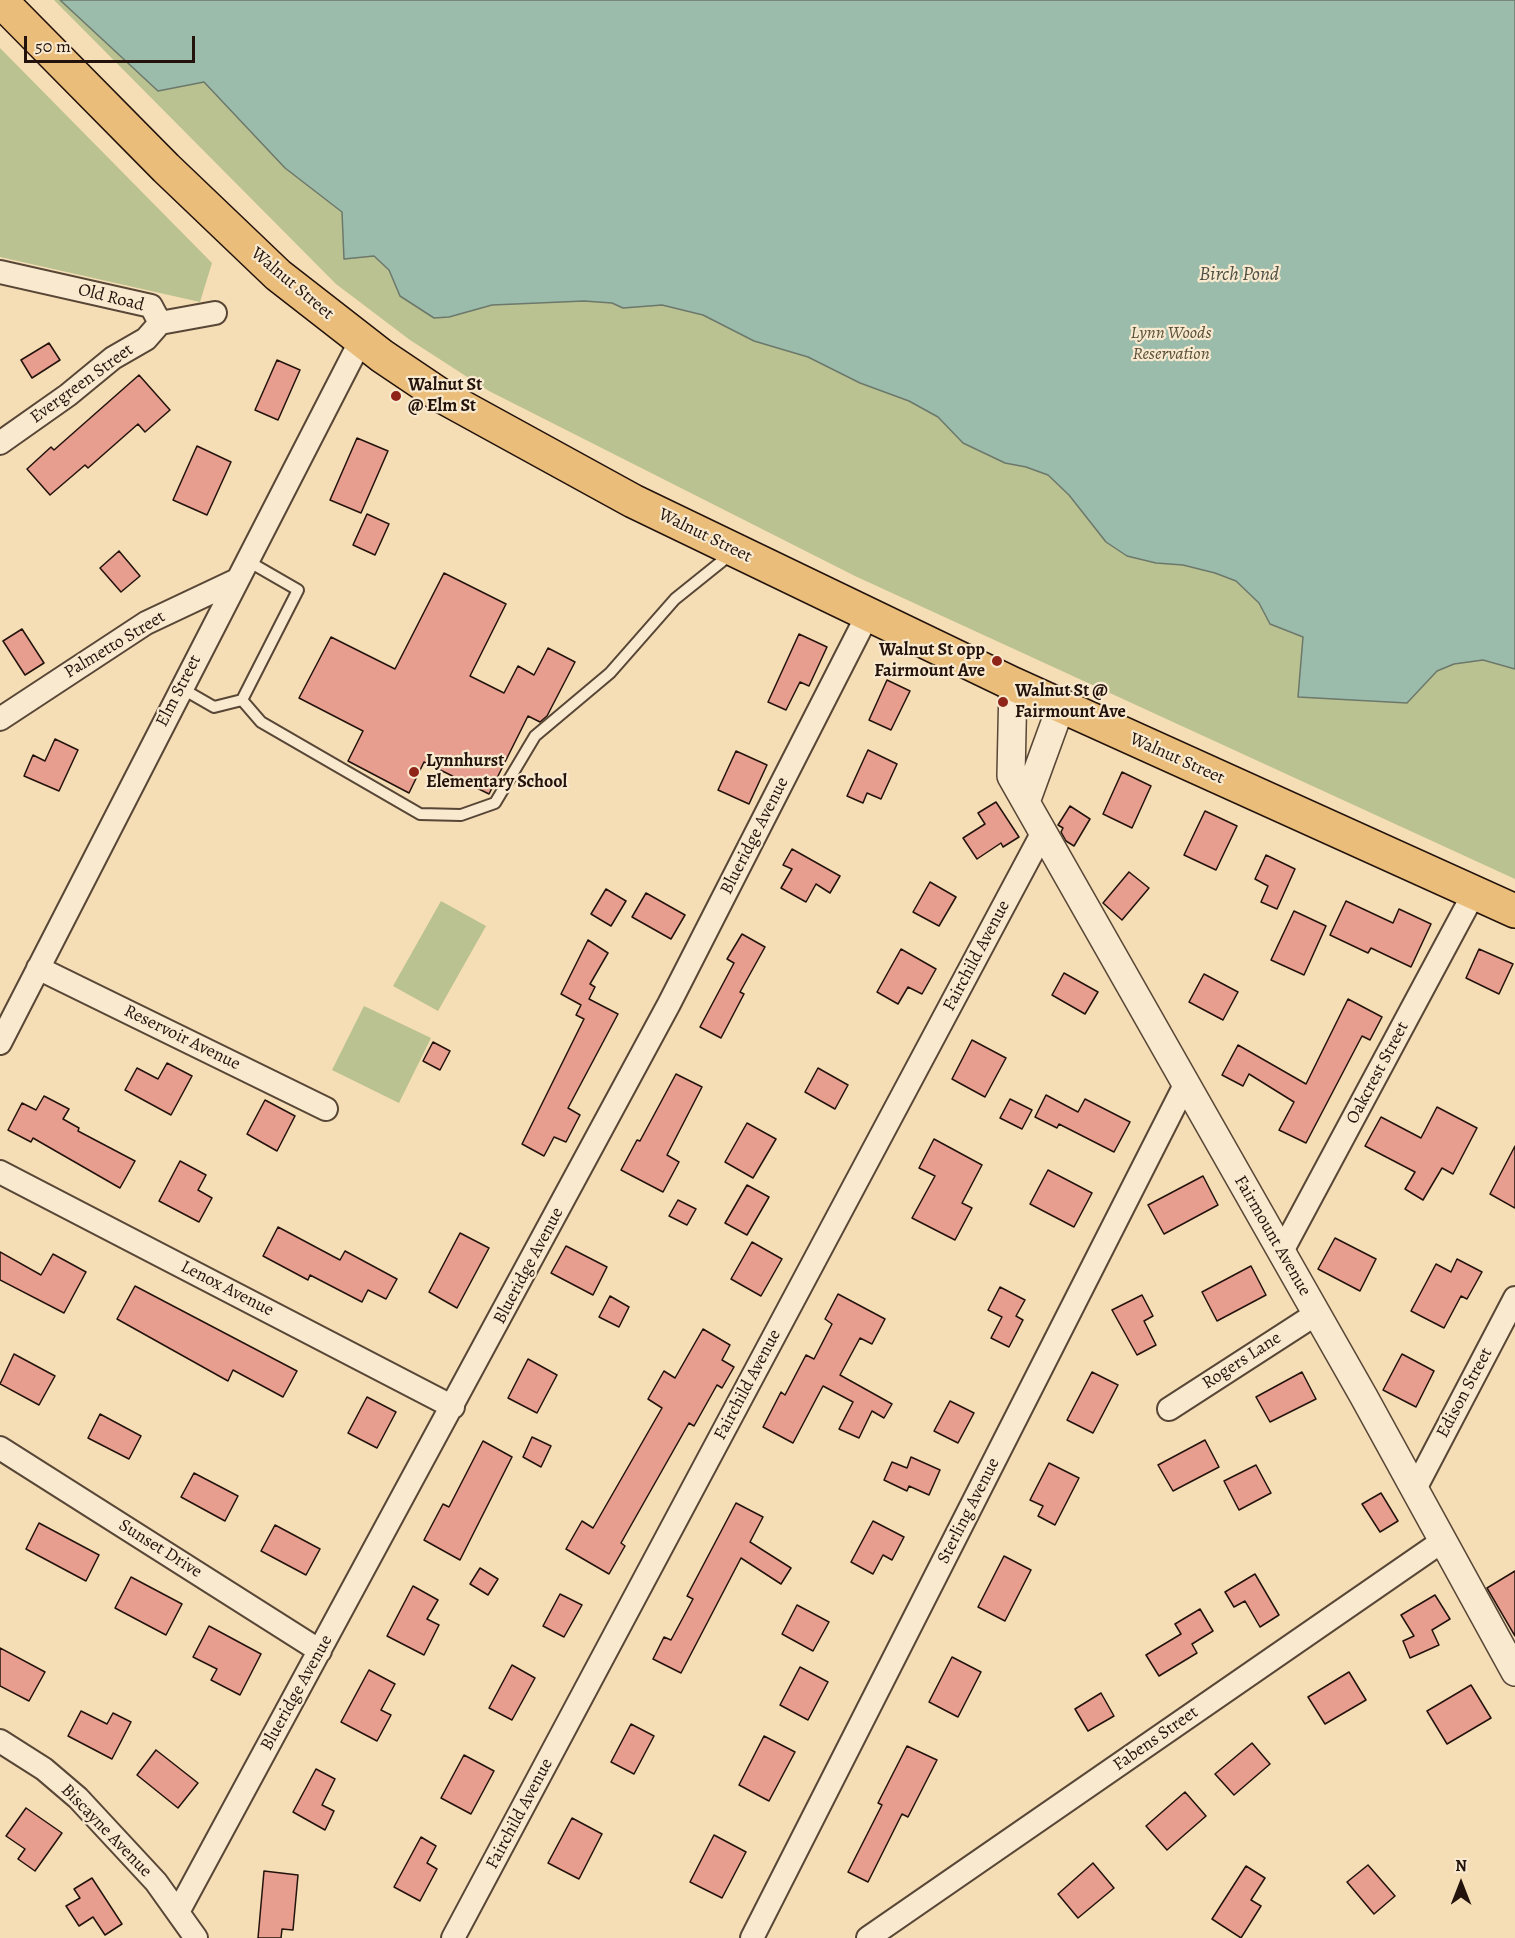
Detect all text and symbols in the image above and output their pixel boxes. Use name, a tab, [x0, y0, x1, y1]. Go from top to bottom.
scale bar	[27, 24, 198, 62]
text: 50 m	[35, 34, 71, 58]
street label: Walnut Street	[246, 243, 338, 325]
water label: Birch Pond	[1199, 263, 1279, 287]
street label: Old Road	[76, 279, 146, 317]
park label: Lynn Woods Reservation	[1130, 323, 1212, 366]
street label: Evergreen Street	[26, 339, 138, 429]
place label: Walnut St @ Elm St	[408, 375, 482, 418]
marker: Walnut St @ Elm St	[389, 389, 403, 403]
street label: Walnut Street	[655, 504, 755, 568]
street label: Palmetto Street	[61, 606, 169, 684]
place label: Walnut St opp Fairmount Ave	[874, 640, 985, 682]
street label: Elm Street	[152, 651, 206, 731]
marker: Walnut St opp Fairmount Ave	[990, 654, 1004, 668]
place label: Walnut St @ Fairmount Ave	[1015, 681, 1126, 724]
marker: Walnut St @ Fairmount Ave	[996, 695, 1010, 709]
street label: Walnut Street	[1126, 728, 1228, 790]
place label: Lynnhurst Elementary School	[426, 751, 567, 794]
marker: Lynnhurst Elementary School	[407, 765, 421, 779]
street label: Blueridge Avenue	[716, 774, 794, 898]
street label: Fairchild Avenue	[939, 897, 1015, 1015]
street label: Reservoir Avenue	[120, 1000, 244, 1076]
street label: Oakcrest Street	[1342, 1018, 1414, 1128]
street label: Fairmount Avenue	[1229, 1172, 1315, 1300]
street label: Blueridge Avenue	[489, 1204, 569, 1328]
street label: Lenox Avenue	[177, 1256, 277, 1322]
street label: Fairchild Avenue	[710, 1326, 786, 1444]
street label: Rogers Lane	[1199, 1328, 1285, 1394]
street label: Edison Street	[1432, 1344, 1498, 1442]
street label: Sterling Avenue	[933, 1454, 1005, 1568]
street label: Sunset Drive	[114, 1515, 206, 1583]
street label: Blueridge Avenue	[256, 1631, 338, 1755]
street label: Fabens Street	[1109, 1702, 1203, 1776]
street label: Fairchild Avenue	[482, 1755, 558, 1873]
street label: Biscayne Avenue	[56, 1780, 156, 1882]
north arrow	[1431, 1854, 1491, 1914]
text: N	[1455, 1855, 1467, 1877]

